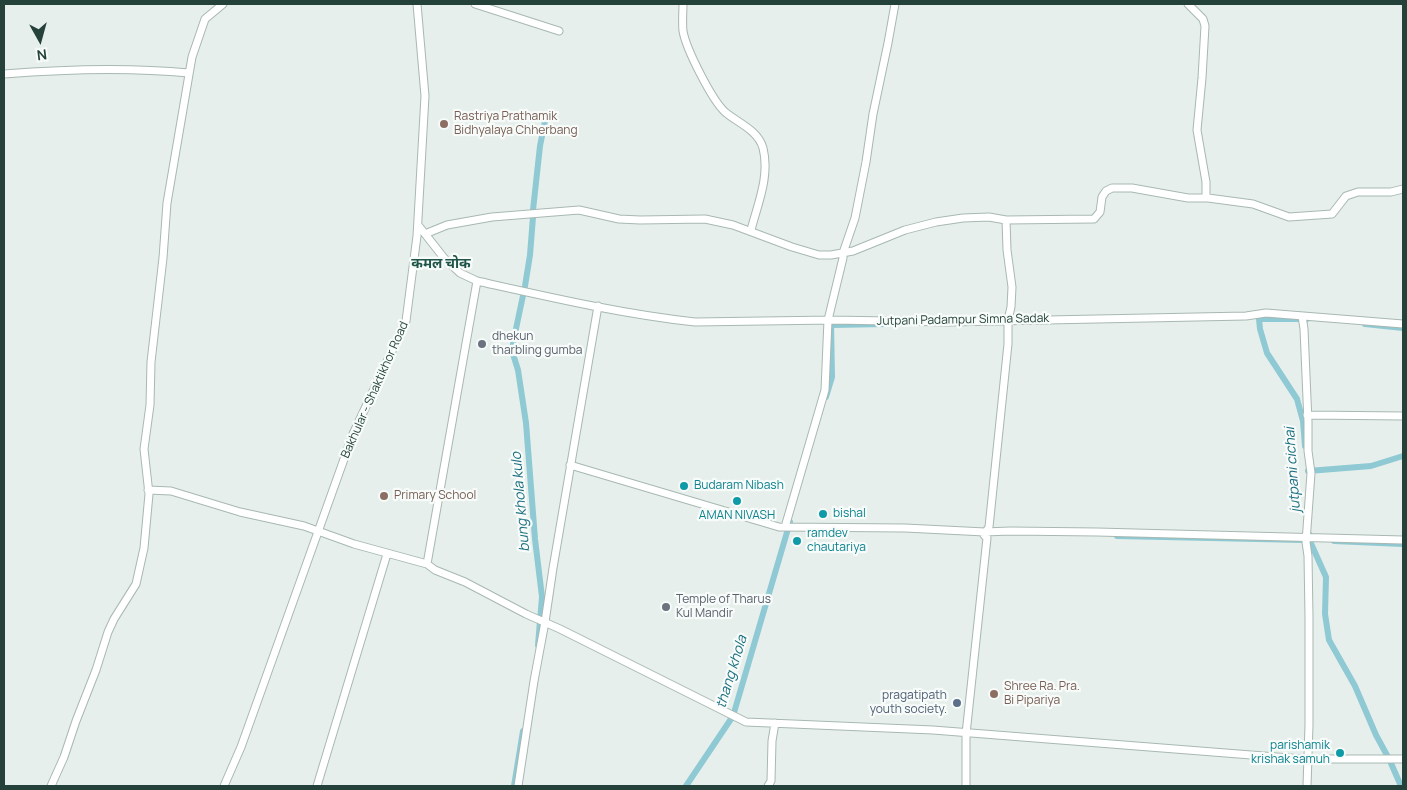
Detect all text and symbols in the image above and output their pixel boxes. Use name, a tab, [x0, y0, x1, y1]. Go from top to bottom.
north arrow	[15, 15, 65, 65]
text: N	[36, 45, 48, 65]
place label: Rastriya Prathamik Bidhyalaya Chherbang	[454, 110, 578, 138]
marker: Rastriya Prathamik Bidhyalaya Chherbang	[438, 118, 450, 130]
district label: कमल चोक	[411, 256, 471, 272]
street label: Jutpani Padampur Simna Sadak	[877, 311, 1049, 329]
street label: Bakhular - Shaktikhor Road	[338, 319, 412, 461]
place label: dhekun tharbling gumba	[492, 330, 582, 358]
marker: dhekun tharbling gumba	[476, 338, 488, 350]
water label: jutpani cichai	[1282, 427, 1304, 513]
water label: bung khola kulo	[508, 451, 534, 553]
place label: Budaram Nibash	[694, 479, 784, 493]
marker: Budaram Nibash	[678, 480, 690, 492]
place label: Primary School	[394, 489, 476, 503]
marker: Primary School	[378, 490, 390, 502]
marker: AMAN NIVASH	[731, 495, 743, 507]
place label: bishal	[833, 507, 866, 521]
marker: bishal	[817, 508, 829, 520]
place label: AMAN NIVASH	[699, 509, 775, 523]
place label: ramdev chautariya	[807, 527, 866, 555]
marker: ramdev chautariya	[791, 535, 803, 547]
place label: Temple of Tharus Kul Mandir	[676, 593, 771, 621]
marker: Temple of Tharus Kul Mandir	[660, 601, 672, 613]
water label: thang khola	[713, 633, 751, 711]
place label: Shree Ra. Pra. Bi Pipariya	[1004, 680, 1080, 708]
marker: Shree Ra. Pra. Bi Pipariya	[988, 688, 1000, 700]
place label: pragatipath youth society.	[870, 689, 947, 717]
marker: pragatipath youth society.	[951, 697, 963, 709]
place label: parishamik krishak samuh	[1251, 739, 1330, 767]
marker: parishamik krishak samuh	[1334, 747, 1346, 759]

